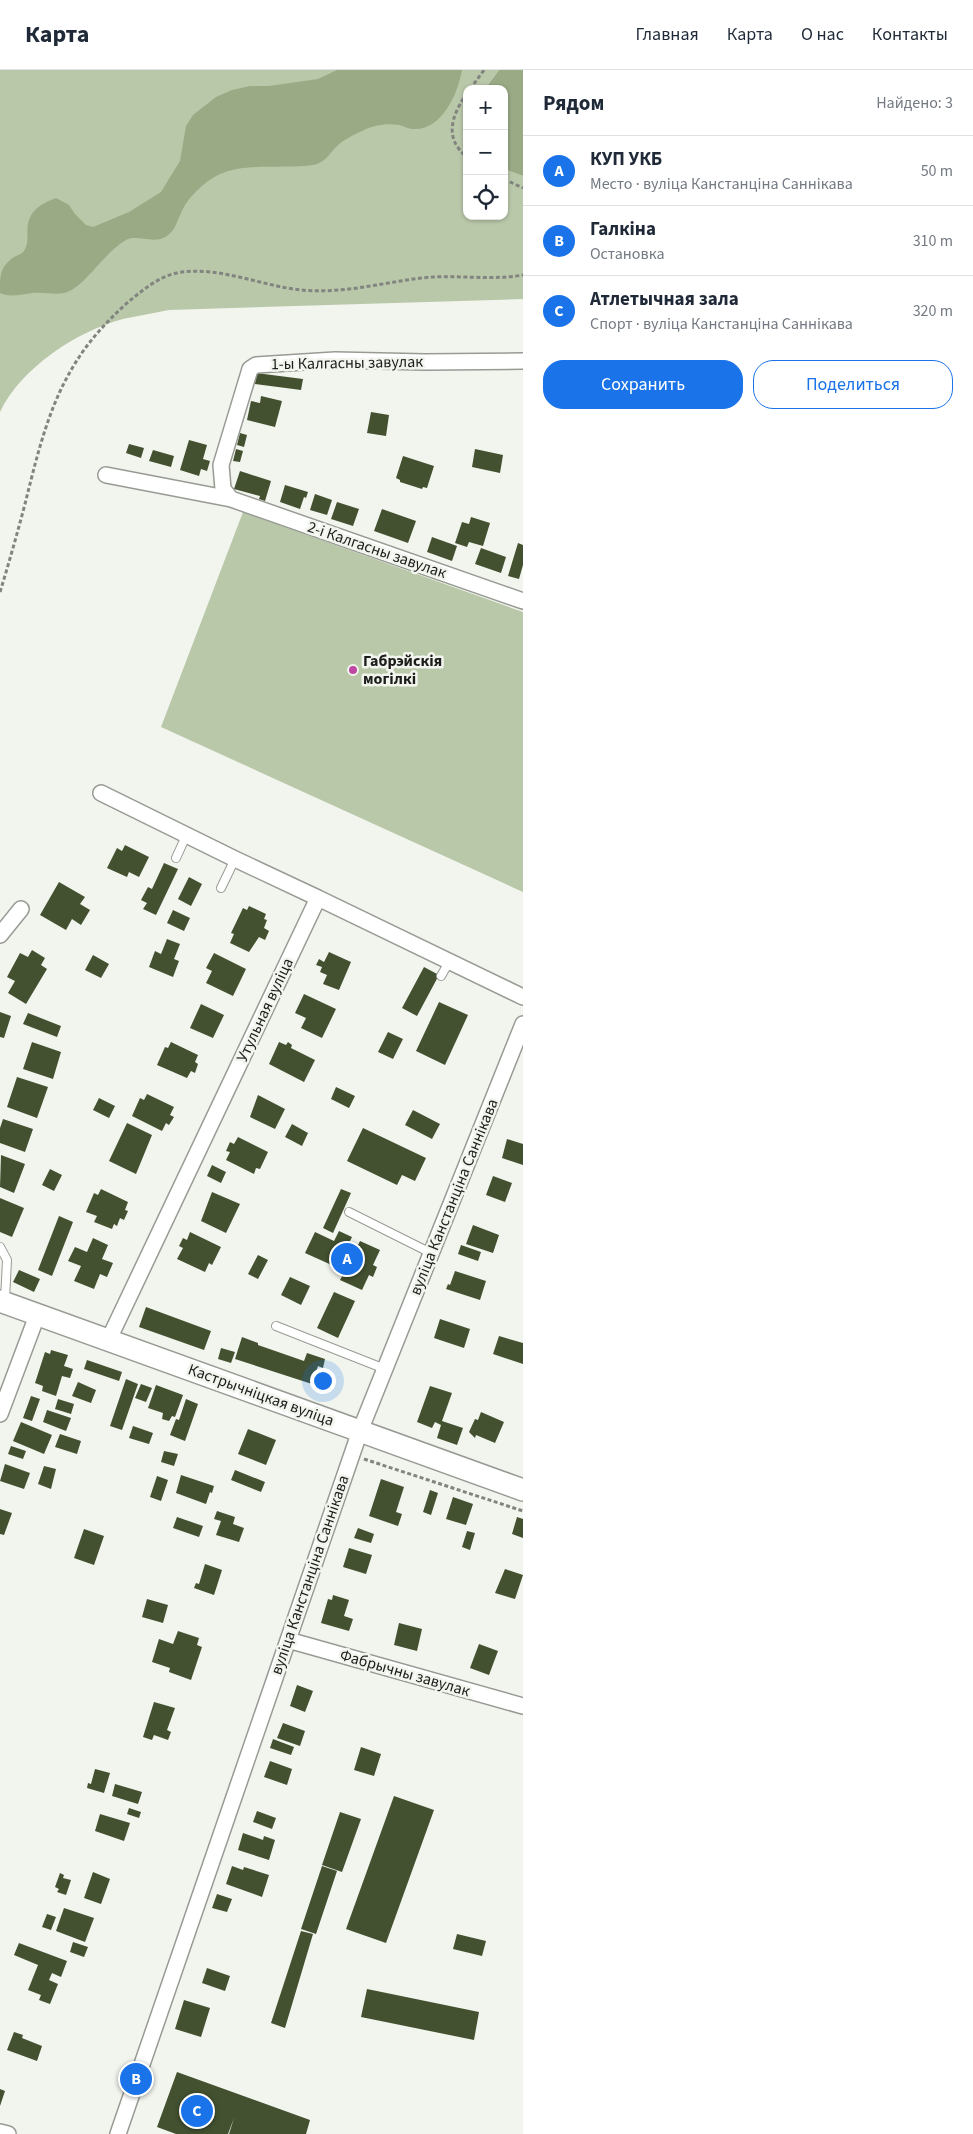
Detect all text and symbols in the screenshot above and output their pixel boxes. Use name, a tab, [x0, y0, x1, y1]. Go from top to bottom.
text: Карта	[25, 17, 89, 52]
text: Главная	[636, 22, 699, 47]
text: Карта	[727, 22, 773, 47]
text: О нас	[801, 22, 844, 47]
text: Контакты	[872, 22, 948, 47]
map controls	[463, 85, 508, 220]
button: +	[463, 85, 508, 130]
text: Рядом	[543, 88, 604, 118]
text: Найдено: 3	[876, 92, 953, 114]
button: −	[463, 130, 508, 175]
text: КУП УКБ	[590, 146, 662, 173]
text: A	[554, 160, 564, 182]
text: 50 m	[921, 160, 953, 182]
text: Место · вуліца Канстанціна Саннікава	[590, 173, 853, 195]
button: locate	[463, 175, 508, 220]
text: Галкіна	[590, 216, 656, 243]
text: B	[554, 230, 564, 252]
text: 310 m	[913, 230, 953, 252]
text: Остановка	[590, 243, 664, 265]
text: Атлетычная зала	[590, 286, 739, 313]
text: C	[554, 300, 564, 322]
text: 320 m	[913, 300, 953, 322]
text: Спорт · вуліца Канстанціна Саннікава	[590, 313, 853, 335]
street label: 1-ы Калгасны завулак	[271, 351, 423, 375]
button: Сохранить	[543, 360, 743, 409]
button: Поделиться	[753, 360, 953, 409]
street label: 2-і Калгасны завулак	[305, 516, 449, 584]
place label: Габрэйскія могілкі	[363, 650, 442, 690]
marker: Габрэйскія могілкі	[347, 664, 359, 676]
street label: Утульная вуліца	[231, 954, 299, 1066]
street label: вуліца Канстанціна Саннікава	[404, 1096, 504, 1298]
pin: A	[331, 1240, 363, 1278]
street label: Кастрычніцкая вуліца	[185, 1358, 337, 1432]
your location	[310, 1368, 336, 1394]
street label: вуліца Канстанціна Саннікава	[265, 1472, 355, 1678]
street label: Фабрычны завулак	[337, 1644, 473, 1702]
pin: B	[120, 2060, 152, 2098]
pin: C	[181, 2092, 213, 2130]

